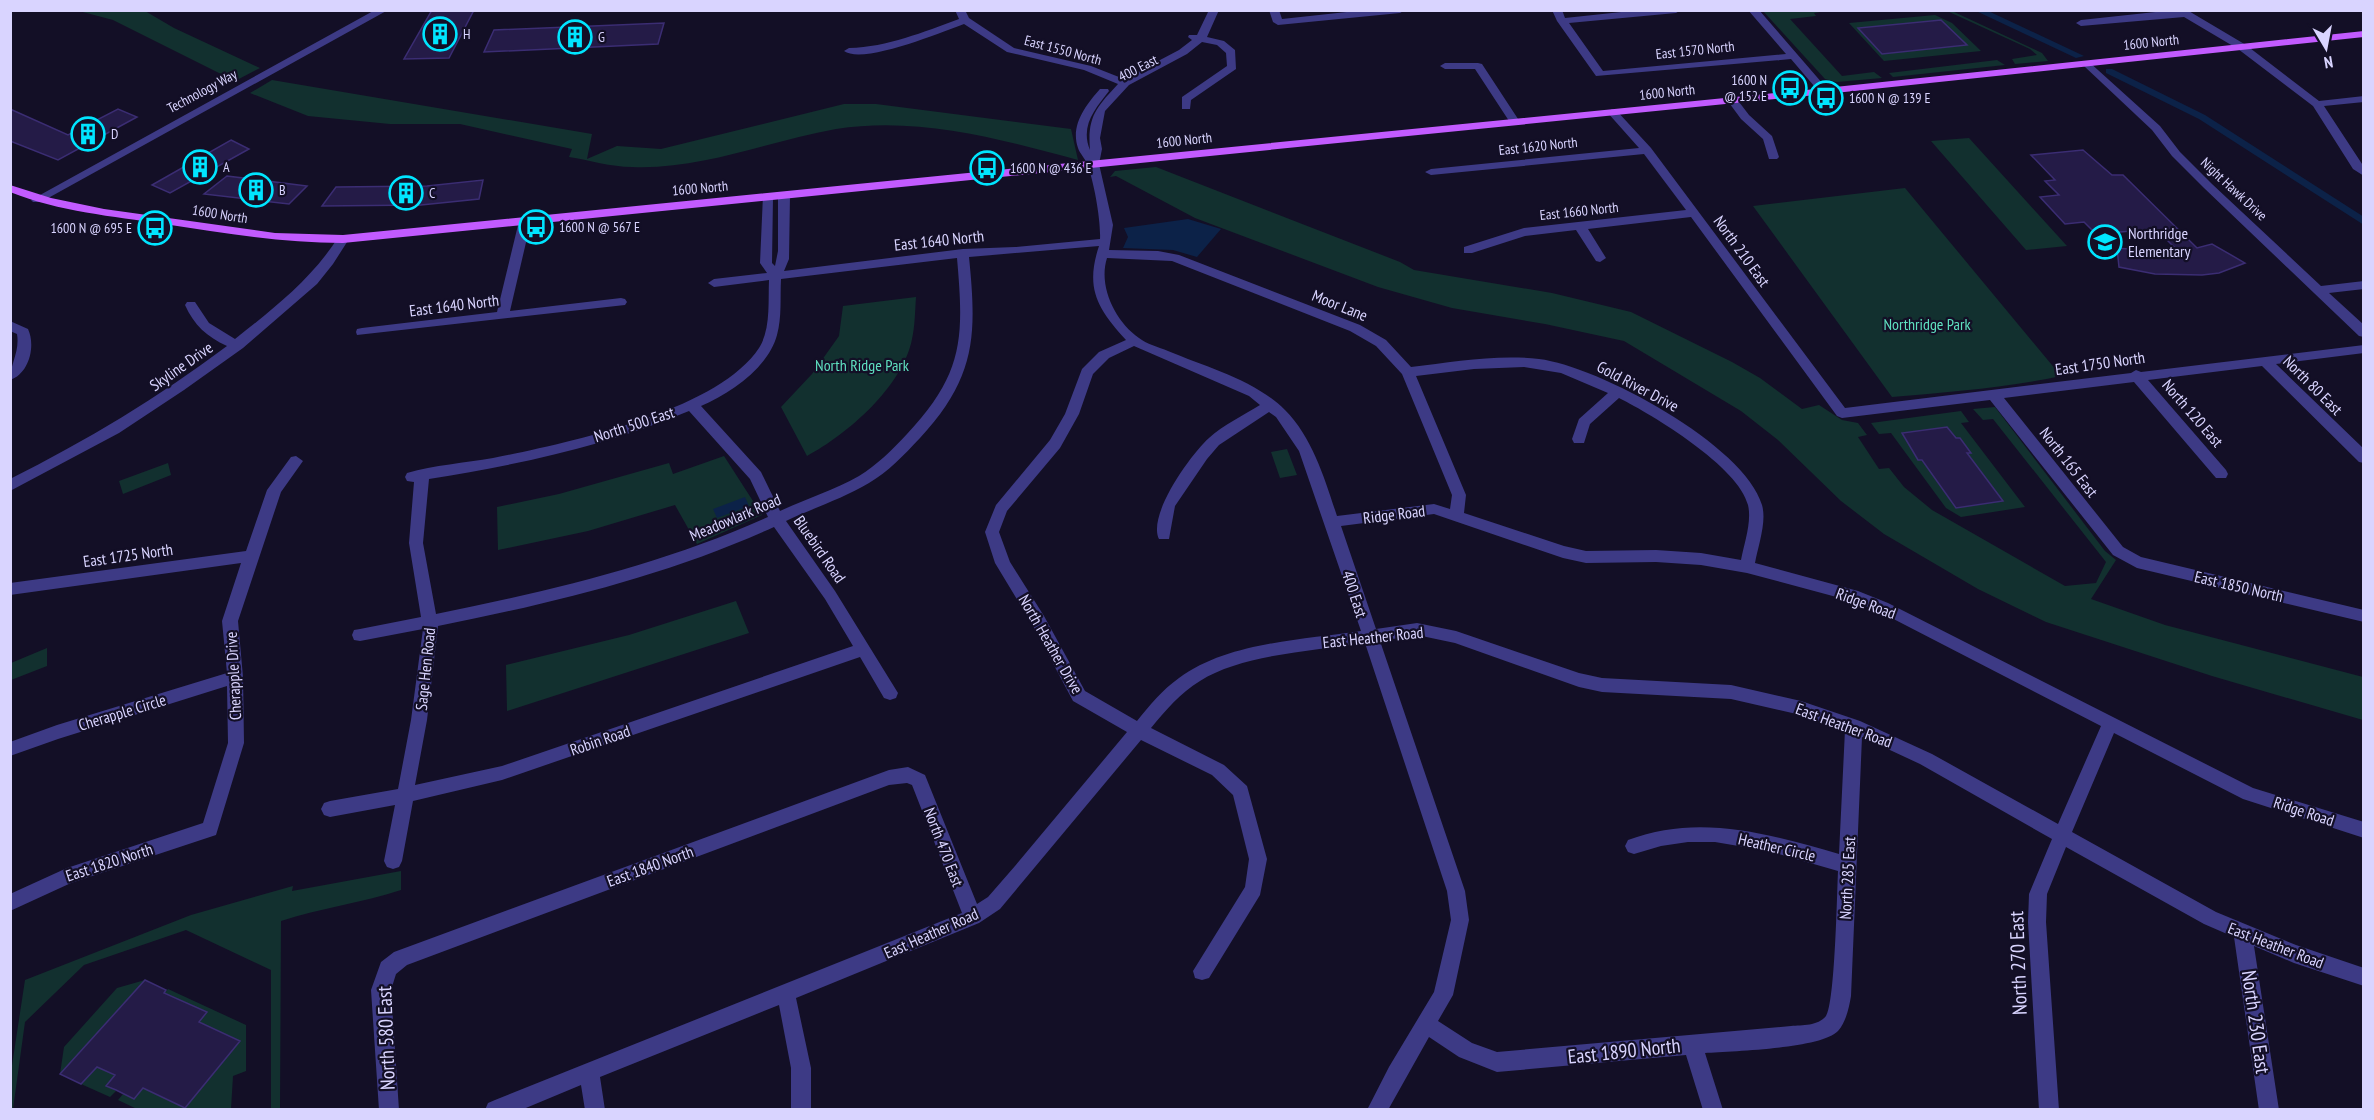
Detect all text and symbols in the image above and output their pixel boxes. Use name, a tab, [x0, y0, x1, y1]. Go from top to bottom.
building icon: H	[422, 16, 458, 52]
north arrow	[2296, 18, 2356, 78]
building icon: G	[557, 19, 593, 55]
place label: H	[463, 25, 471, 43]
place label: G	[598, 28, 605, 46]
street label: 1600 North	[2122, 30, 2180, 54]
street label: East 1550 North	[1022, 31, 1104, 69]
street label: East 1570 North	[1655, 37, 1735, 63]
street label: 400 East	[1115, 50, 1161, 86]
text: N	[2323, 52, 2335, 73]
street label: Technology Way	[164, 65, 241, 117]
bus stop icon: 1600 N @ 152 E	[1772, 70, 1808, 106]
place label: 1600 N @ 152 E	[1724, 71, 1767, 105]
street label: 1600 North	[1638, 80, 1696, 104]
bus stop icon: 1600 N @ 139 E	[1808, 80, 1844, 116]
place label: 1600 N @ 139 E	[1849, 89, 1931, 107]
building icon: D	[70, 116, 106, 152]
place label: D	[111, 125, 118, 143]
street label: 1600 North	[1155, 128, 1213, 152]
street label: East 1620 North	[1498, 133, 1578, 159]
building icon: A	[182, 149, 218, 185]
bus stop icon: 1600 N @ 436 E	[969, 150, 1005, 186]
street label: Night Hawk Drive	[2197, 154, 2271, 225]
place label: A	[223, 158, 230, 176]
place label: 1600 N @ 436 E	[1010, 159, 1092, 177]
building icon: B	[238, 172, 274, 208]
building icon: C	[388, 175, 424, 211]
street label: 1600 North	[671, 177, 729, 199]
place label: B	[279, 181, 286, 199]
place label: C	[429, 184, 436, 202]
street label: East 1660 North	[1539, 198, 1619, 224]
street label: 1600 North	[191, 201, 249, 227]
bus stop icon: 1600 N @ 567 E	[518, 209, 554, 245]
bus stop icon: 1600 N @ 695 E	[137, 210, 173, 246]
street label: North 210 East	[1709, 211, 1775, 291]
place label: 1600 N @ 567 E	[559, 218, 640, 236]
place label: 1600 N @ 695 E	[50, 219, 132, 237]
place label: Northridge Elementary	[2128, 223, 2190, 261]
school or university icon: Northridge Elementary	[2087, 224, 2123, 260]
street label: East 1640 North	[893, 225, 985, 255]
street label: Moor Lane	[1309, 285, 1371, 325]
street label: East 1640 North	[408, 290, 500, 320]
park label: Northridge Park	[1883, 314, 1971, 334]
street label: Skyline Drive	[146, 337, 216, 395]
street label: East 1750 North	[2054, 347, 2146, 379]
street label: North 80 East	[2279, 351, 2347, 419]
park label: North Ridge Park	[815, 355, 910, 375]
street label: Gold River Drive	[1594, 356, 1682, 416]
street label: North 120 East	[2158, 375, 2228, 451]
street label: North 500 East	[591, 401, 677, 446]
street label: North 165 East	[2036, 423, 2103, 501]
street label: Meadowlark Road	[686, 489, 784, 545]
street label: Ridge Road	[1362, 500, 1426, 528]
street label: Bluebird Road	[790, 512, 850, 586]
street label: East 1725 North	[82, 539, 174, 571]
street label: East 1850 North	[2193, 566, 2285, 606]
street label: 400 East	[1338, 568, 1372, 621]
street label: Ridge Road	[1833, 583, 1899, 623]
street label: North Heather Drive	[1014, 591, 1088, 697]
street label: East Heather Road	[1322, 622, 1424, 652]
street label: Sage Hen Road	[411, 627, 439, 711]
street label: Cherapple Drive	[221, 631, 245, 721]
street label: Cherapple Circle	[76, 689, 168, 735]
street label: East Heather Road	[1793, 698, 1895, 752]
street label: Robin Road	[567, 720, 633, 760]
street label: Ridge Road	[2271, 792, 2337, 830]
street label: North 470 East	[920, 805, 968, 890]
street label: Heather Circle	[1736, 828, 1818, 866]
street label: North 285 East	[1835, 835, 1859, 920]
street label: East 1820 North	[63, 839, 155, 885]
street label: East 1840 North	[604, 841, 696, 891]
street label: East Heather Road	[881, 903, 981, 963]
street label: North 270 East	[2003, 910, 2033, 1015]
street label: East Heather Road	[2225, 918, 2327, 972]
street label: North 230 East	[2236, 969, 2276, 1076]
street label: North 580 East	[371, 985, 401, 1090]
street label: East 1890 North	[1566, 1032, 1682, 1070]

